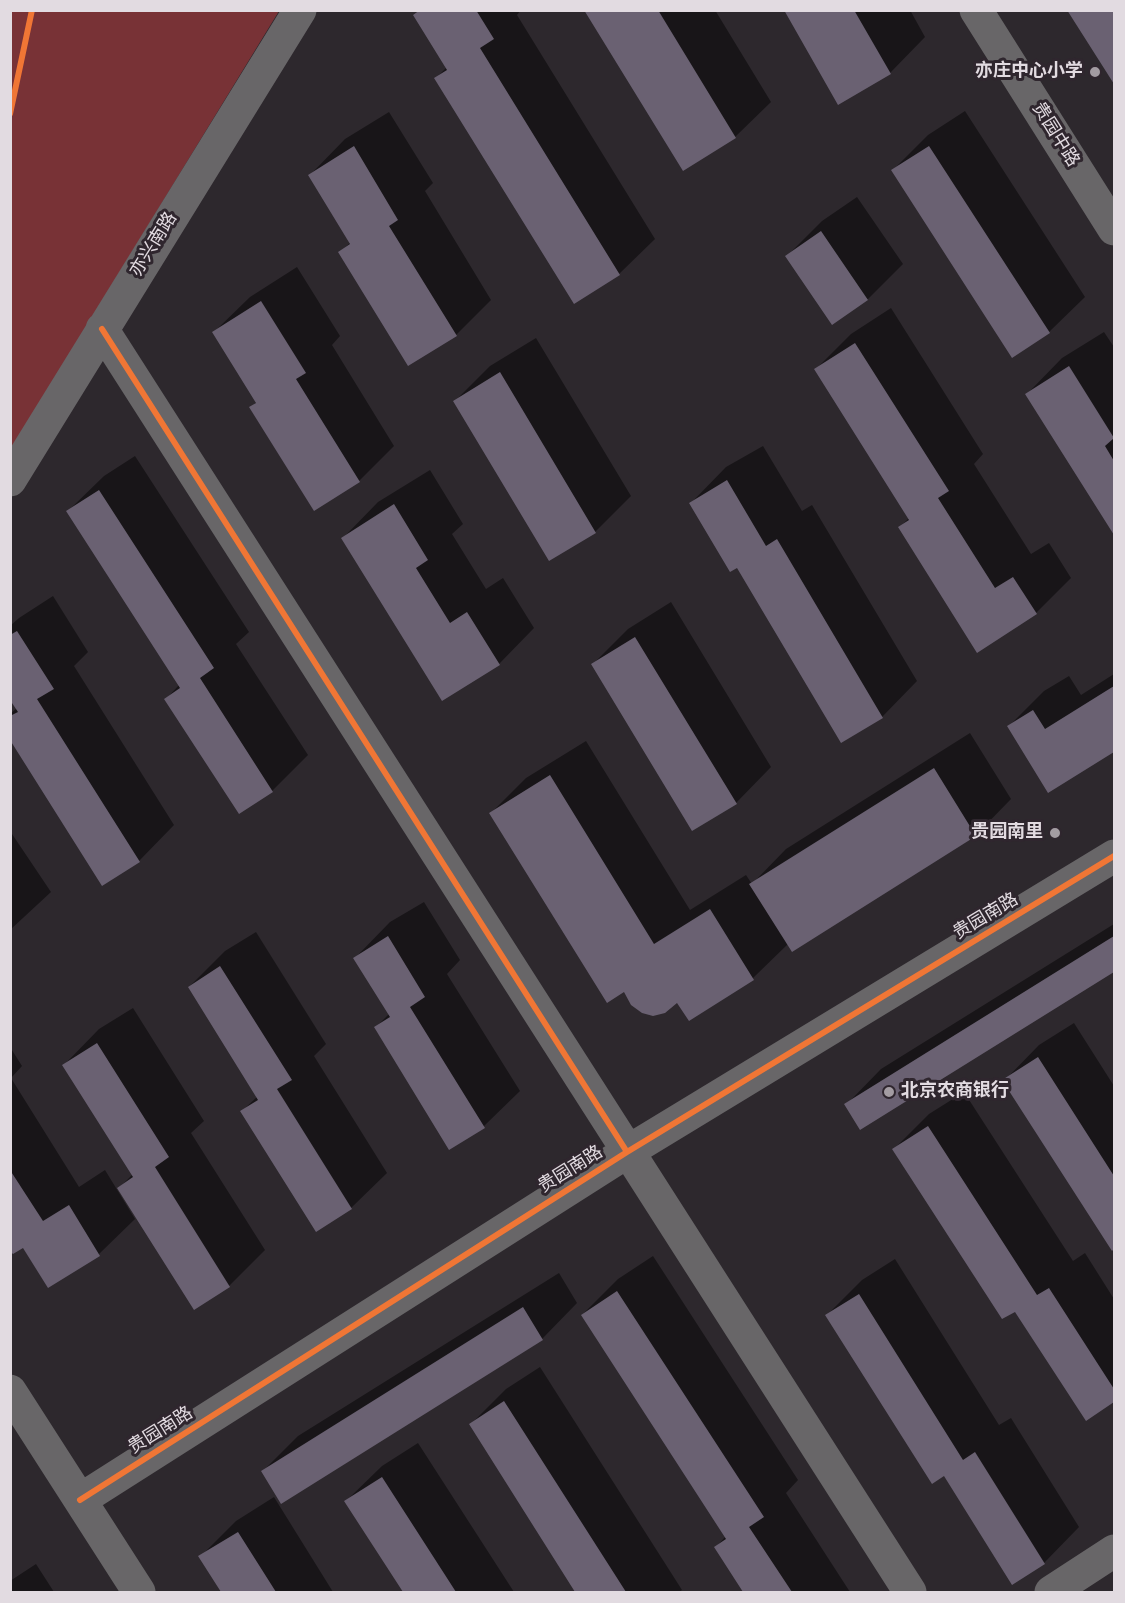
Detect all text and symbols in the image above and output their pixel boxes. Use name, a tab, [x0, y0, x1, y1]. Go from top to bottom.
place label: 亦庄中心小学	[975, 61, 1083, 83]
marker: 亦庄中心小学	[1088, 65, 1102, 79]
street label: 贵园中路	[1027, 99, 1083, 171]
street label: 亦兴南路	[126, 209, 182, 281]
place label: 贵园南里	[971, 822, 1043, 844]
marker: 贵园南里	[1048, 826, 1062, 840]
street label: 贵园南路	[950, 889, 1022, 945]
place label: 北京农商银行	[901, 1081, 1009, 1103]
marker: 北京农商银行	[882, 1085, 896, 1099]
street label: 贵园南路	[535, 1142, 607, 1198]
street label: 贵园南路	[125, 1403, 197, 1459]

